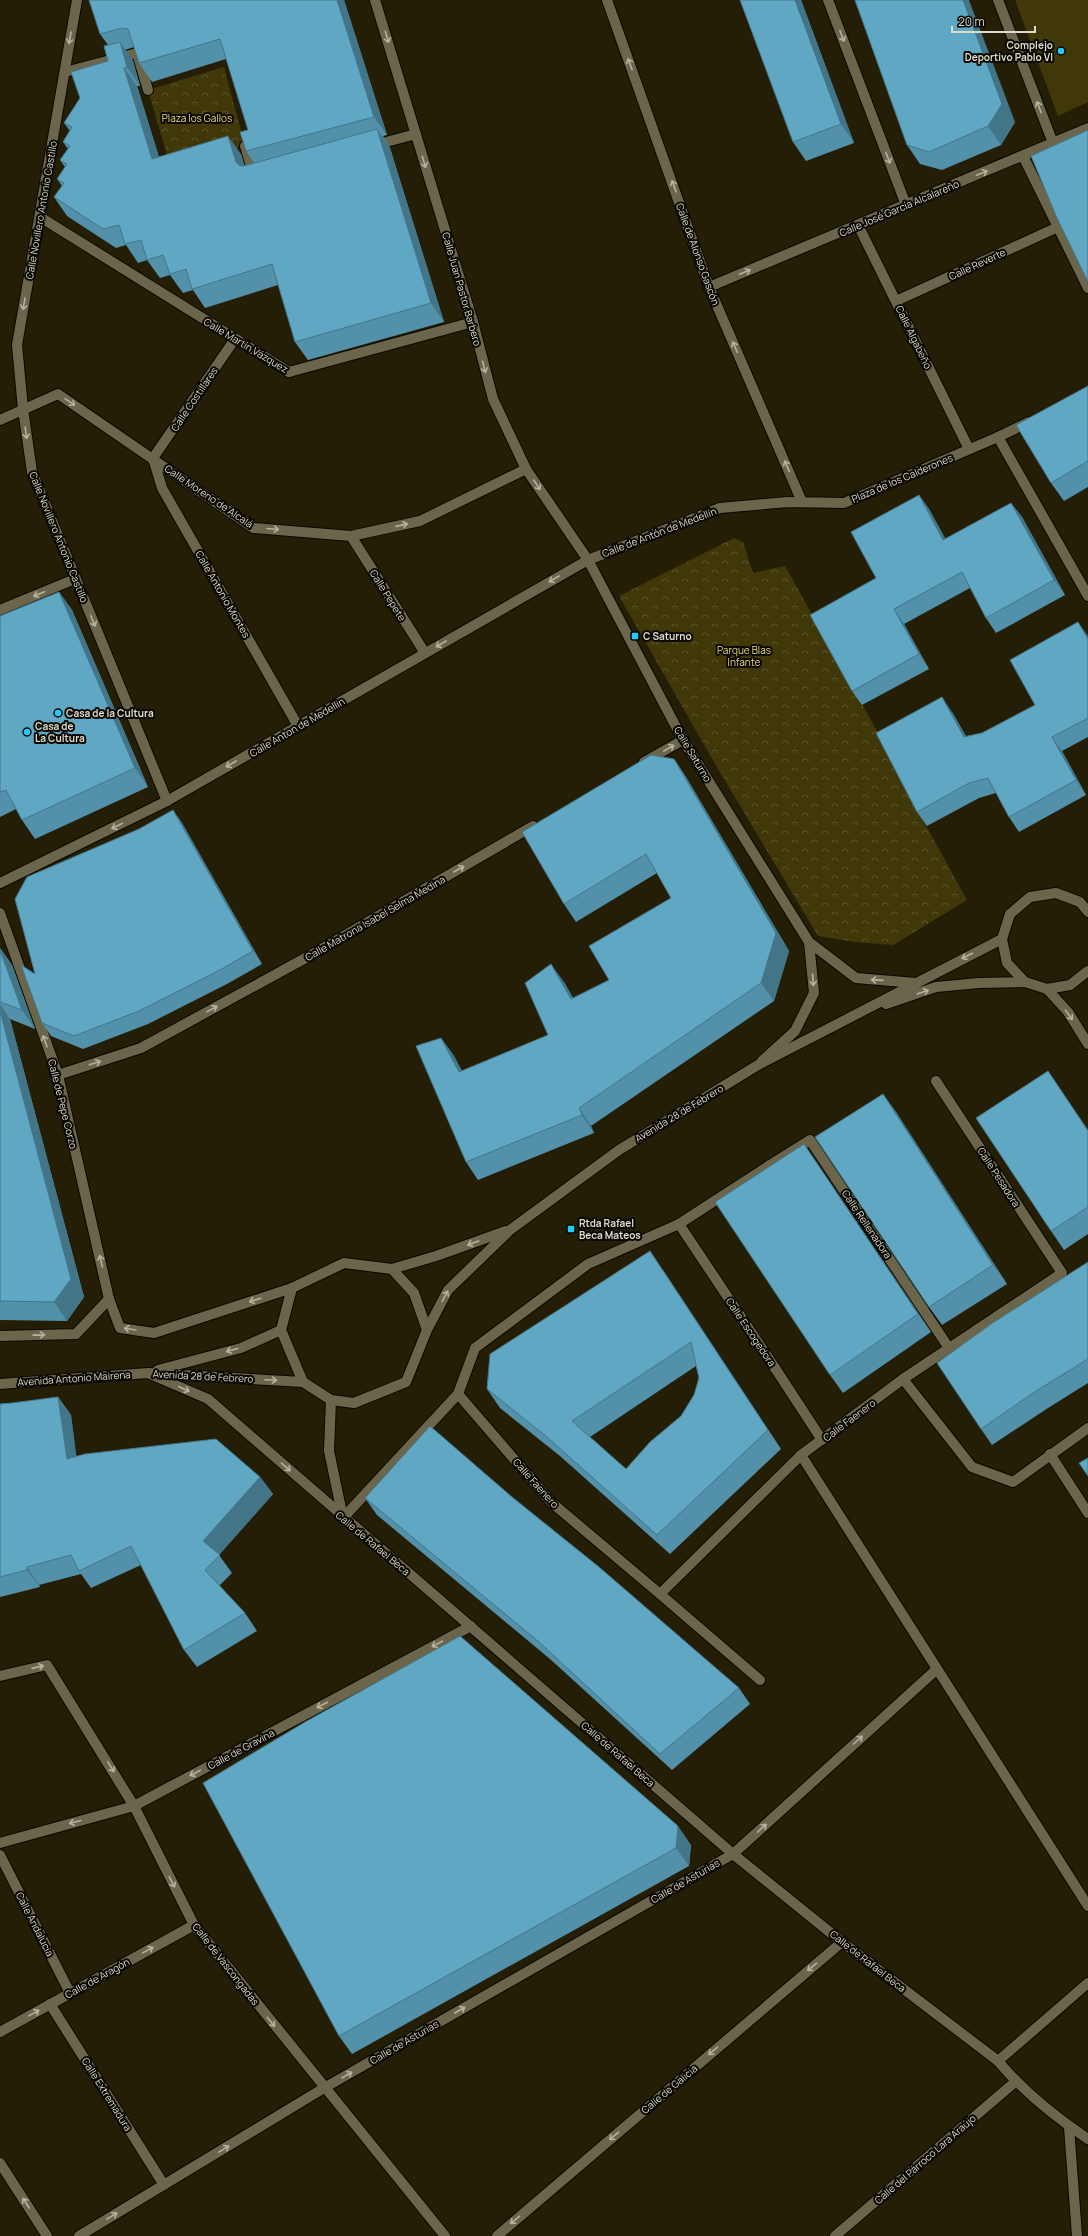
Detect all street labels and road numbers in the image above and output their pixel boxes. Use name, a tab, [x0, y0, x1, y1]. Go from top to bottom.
street label: Calle Novillero Antonio Castillo	[22, 140, 60, 280]
street label: Calle José García Alcalareño	[837, 176, 961, 240]
street label: Calle de Alonso Gascón	[673, 201, 723, 307]
street label: Calle Juan Pastor Barbero	[439, 230, 485, 348]
street label: Calle Reverte	[946, 245, 1008, 283]
street label: Calle Algabeño	[893, 303, 935, 371]
street label: Calle Martín Vázquez	[201, 314, 291, 376]
street label: Calle Costillares	[167, 364, 221, 434]
street label: Plaza de los Calderones	[849, 450, 955, 506]
street label: Calle Moreno de Alcalá	[162, 461, 256, 531]
street label: Calle Novillero Antonio Castillo	[26, 469, 92, 605]
street label: Calle de Antón de Medellín	[600, 504, 718, 560]
street label: Calle Antonio Montes	[192, 548, 254, 640]
street label: Calle Pepete	[367, 567, 409, 624]
street label: Calle Anton de Medellin	[247, 694, 347, 760]
street label: Calle Saturno	[671, 724, 715, 784]
street label: Calle Matrona Isabel Selma Medina	[302, 872, 448, 964]
street label: Calle de Pepe Corzo	[45, 1058, 81, 1150]
street label: Avenida 28 de Febrero	[632, 1081, 726, 1145]
street label: Calle Pesadora	[974, 1144, 1024, 1210]
street label: Calle Rellenadora	[839, 1187, 895, 1261]
street label: Calle Escogedora	[723, 1295, 779, 1369]
street label: Avenida 28 de Febrero	[152, 1366, 254, 1386]
street label: Avenida Antonio Mairena	[17, 1367, 131, 1389]
street label: Calle Faenero	[820, 1396, 878, 1444]
street label: Calle Faenero	[510, 1455, 562, 1511]
street label: Calle de Rafael Beca	[333, 1508, 413, 1578]
street label: Calle de Rafael Beca	[578, 1718, 658, 1790]
street label: Calle de Gravina	[205, 1726, 277, 1772]
street label: Calle de Asturias	[648, 1856, 722, 1906]
street label: Calle Andalucia	[13, 1889, 57, 1959]
street label: Calle de Vascongadas	[189, 1920, 263, 2008]
street label: Calle de Rafael Beca	[827, 1927, 909, 1995]
street label: Calle de Aragón	[62, 1954, 132, 2002]
street label: Calle de Asturias	[367, 2017, 441, 2067]
street label: Calle Extremadura	[79, 2055, 135, 2133]
street label: Calle de Galicia	[638, 2061, 700, 2117]
street label: Calle del Párroco Lara Araújo	[871, 2111, 979, 2207]

